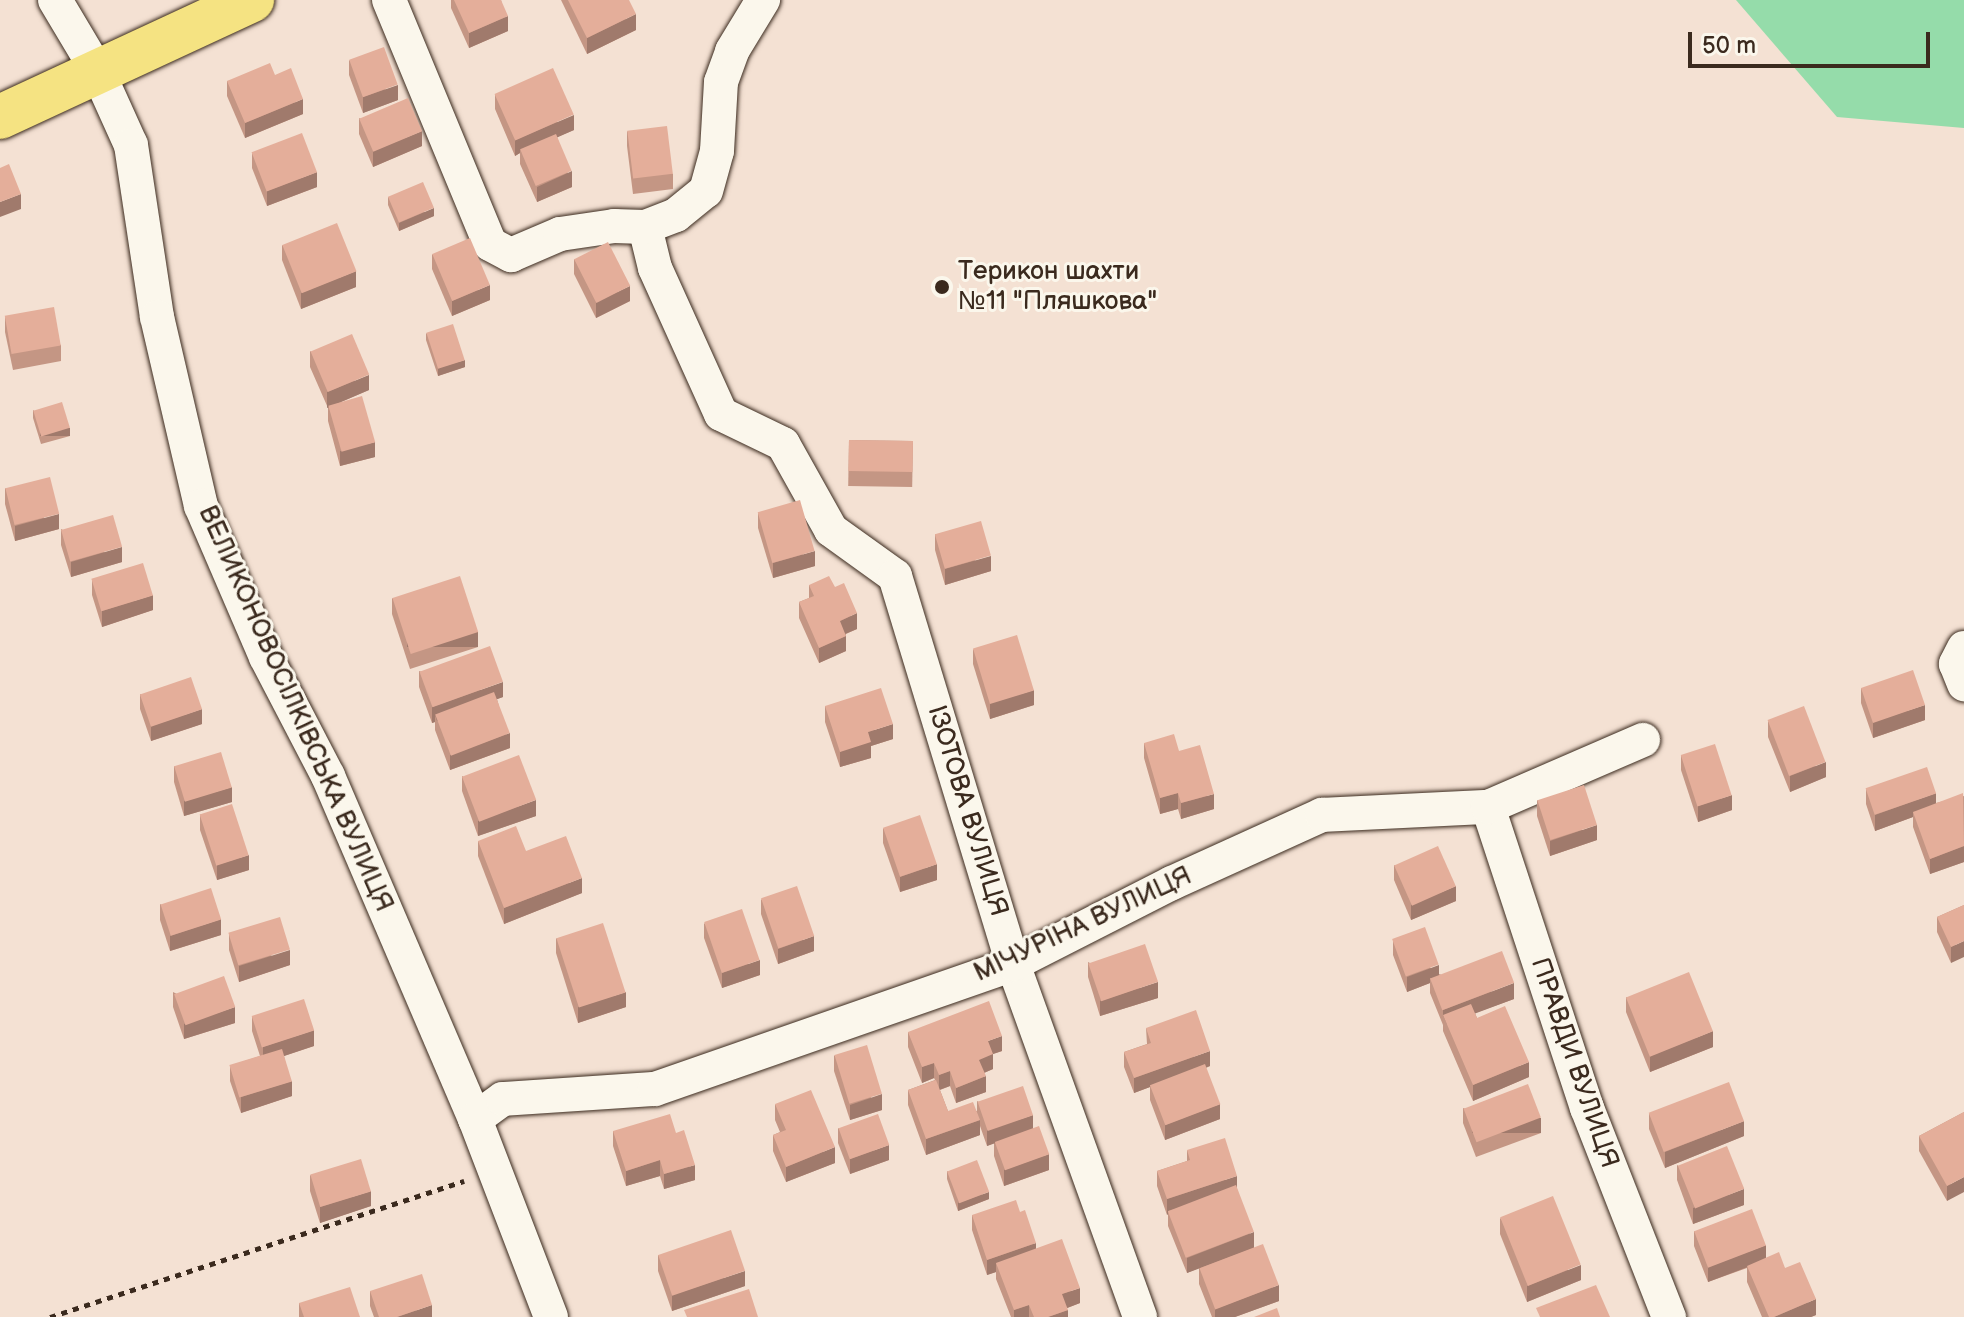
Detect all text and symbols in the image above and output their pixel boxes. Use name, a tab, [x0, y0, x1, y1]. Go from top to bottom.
scale bar	[1692, 16, 1934, 66]
text: 50 m	[1702, 31, 1756, 60]
place label: Терикон шахти №11 "Пляшкова"	[958, 256, 1157, 318]
marker: Терикон шахти №11 "Пляшкова"	[933, 278, 951, 296]
street label: ВЕЛИКОНОВОСІЛКІВСЬКА ВУЛИЦЯ	[191, 501, 399, 917]
street label: ІЗОТОВА ВУЛИЦЯ	[920, 702, 1014, 920]
street label: МІЧУРІНА ВУЛИЦЯ	[969, 861, 1197, 989]
street label: ПРАВДИ ВУЛИЦЯ	[1523, 954, 1625, 1172]

